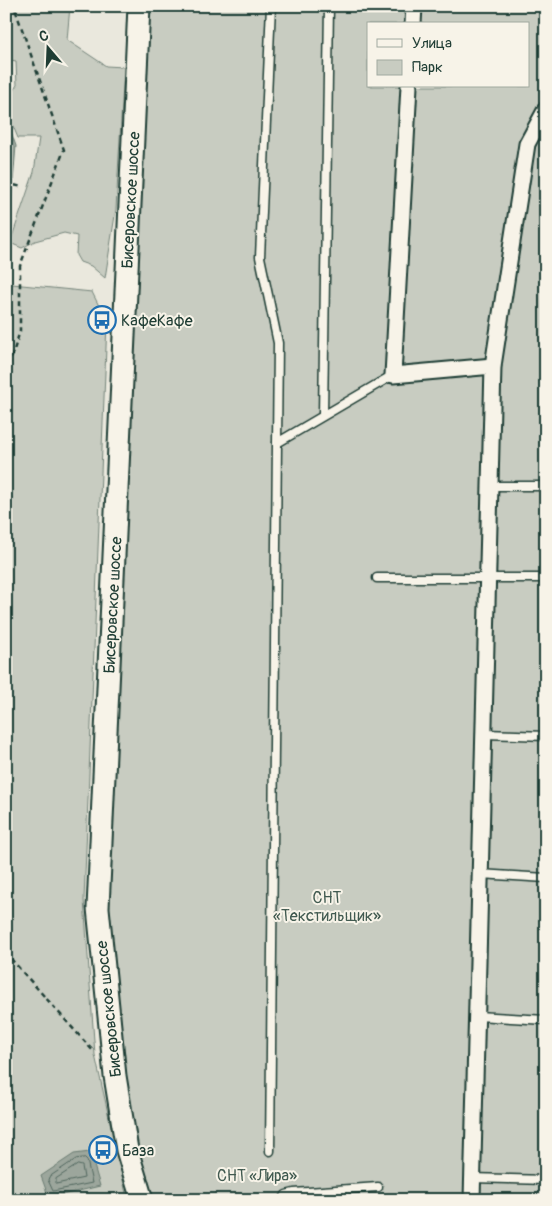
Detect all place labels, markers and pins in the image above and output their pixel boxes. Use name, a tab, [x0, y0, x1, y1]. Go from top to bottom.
bus stop icon: КафеКафе	[87, 305, 117, 335]
place label: КафеКафе	[121, 311, 193, 331]
bus stop icon: База	[88, 1135, 118, 1165]
place label: База	[122, 1141, 154, 1161]

